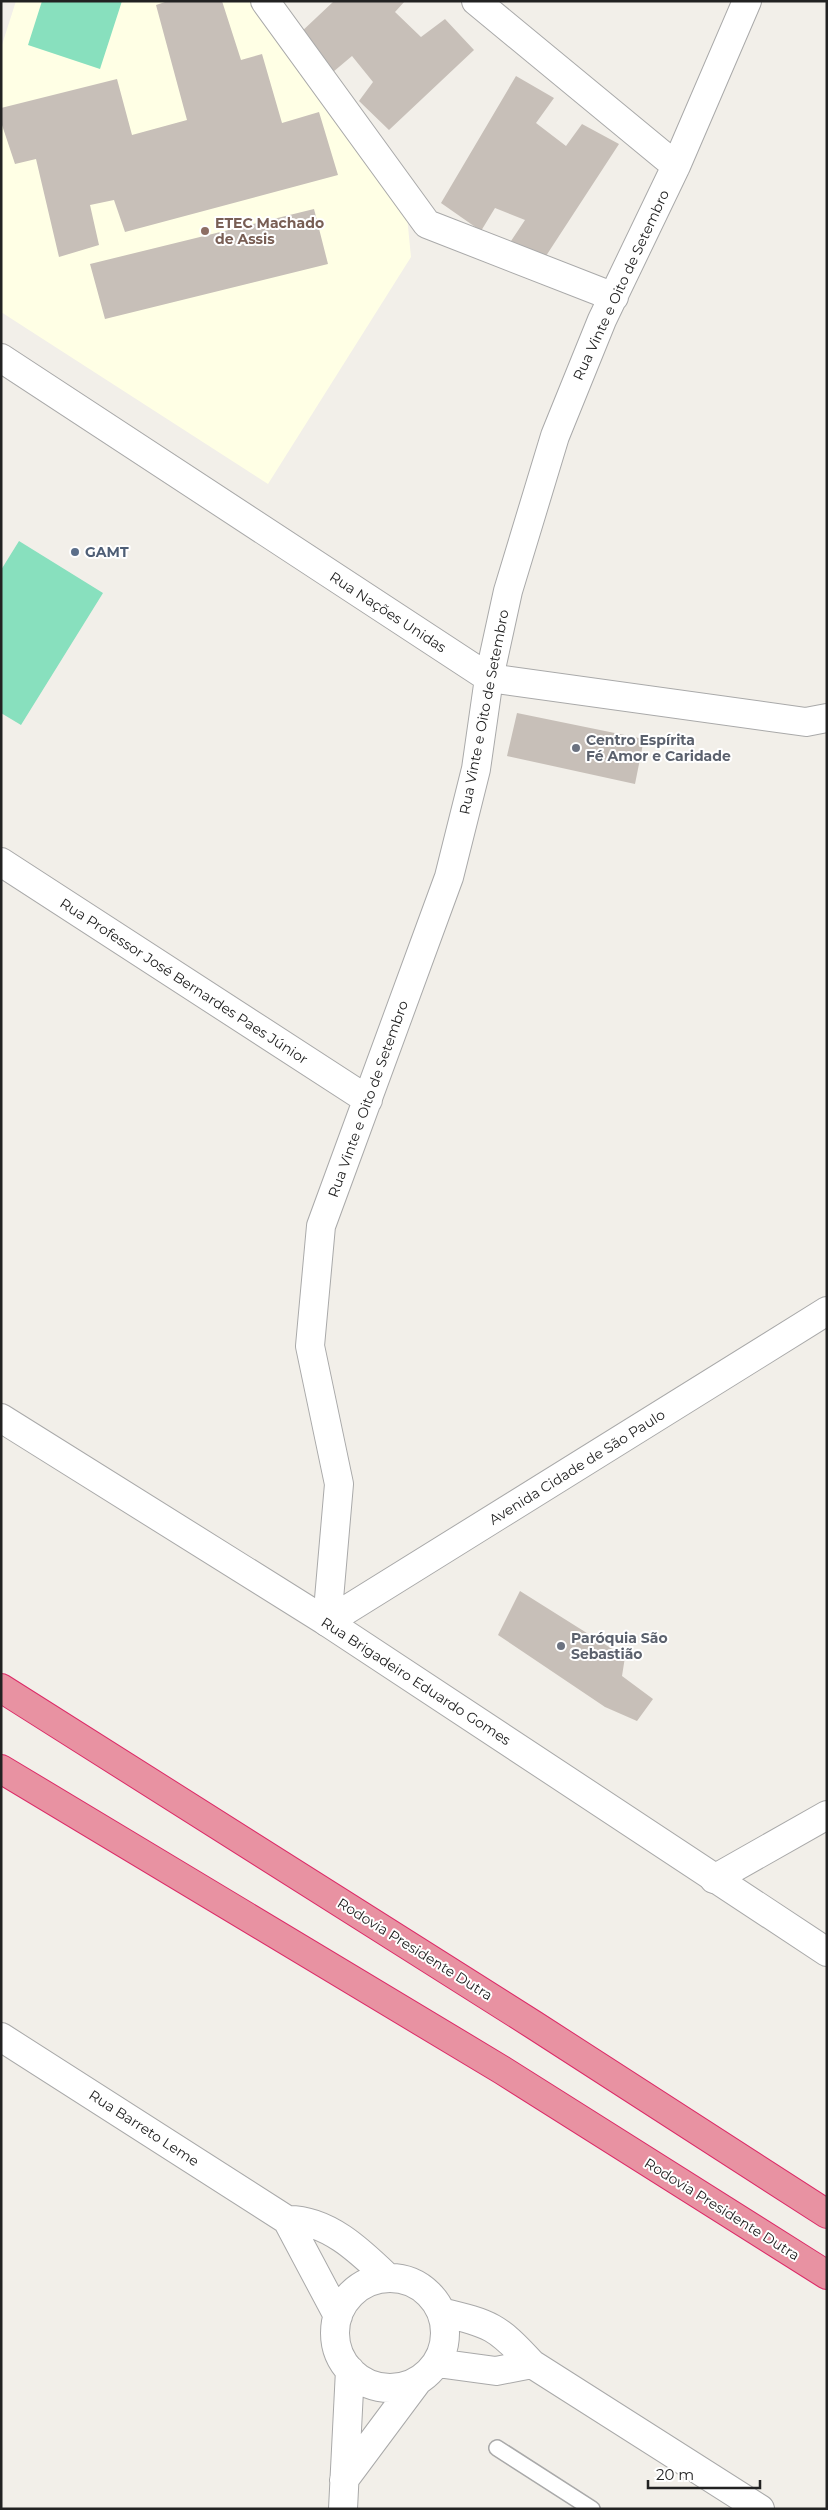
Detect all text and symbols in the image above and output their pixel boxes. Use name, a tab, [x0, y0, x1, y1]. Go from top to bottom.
street label: Rua Vinte e Oito de Setembro	[569, 187, 673, 383]
place label: ETEC Machado de Assis	[215, 214, 324, 248]
marker: ETEC Machado de Assis	[199, 225, 211, 237]
place label: GAMT	[85, 543, 129, 561]
marker: GAMT	[69, 546, 81, 558]
street label: Rua Nações Unidas	[326, 568, 450, 657]
street label: Rua Vinte e Oito de Setembro	[455, 608, 513, 816]
place label: Centro Espírita Fé Amor e Caridade	[586, 731, 731, 765]
marker: Centro Espírita Fé Amor e Caridade	[570, 742, 582, 754]
street label: Rua Professor José Bernardes Paes Júnior	[57, 894, 312, 1068]
street label: Rua Vinte e Oito de Setembro	[324, 998, 412, 1200]
street label: Avenida Cidade de São Paulo	[486, 1405, 669, 1529]
street label: Rua Brigadeiro Eduardo Gomes	[318, 1613, 514, 1749]
place label: Paróquia São Sebastião	[571, 1629, 668, 1663]
marker: Paróquia São Sebastião	[555, 1640, 567, 1652]
street label: Rodovia Presidente Dutra	[334, 1894, 496, 2004]
street label: Rua Barreto Leme	[86, 2086, 202, 2170]
street label: Rodovia Presidente Dutra	[641, 2154, 803, 2264]
scale bar	[648, 2458, 760, 2490]
text: 20 m	[656, 2465, 694, 2484]

